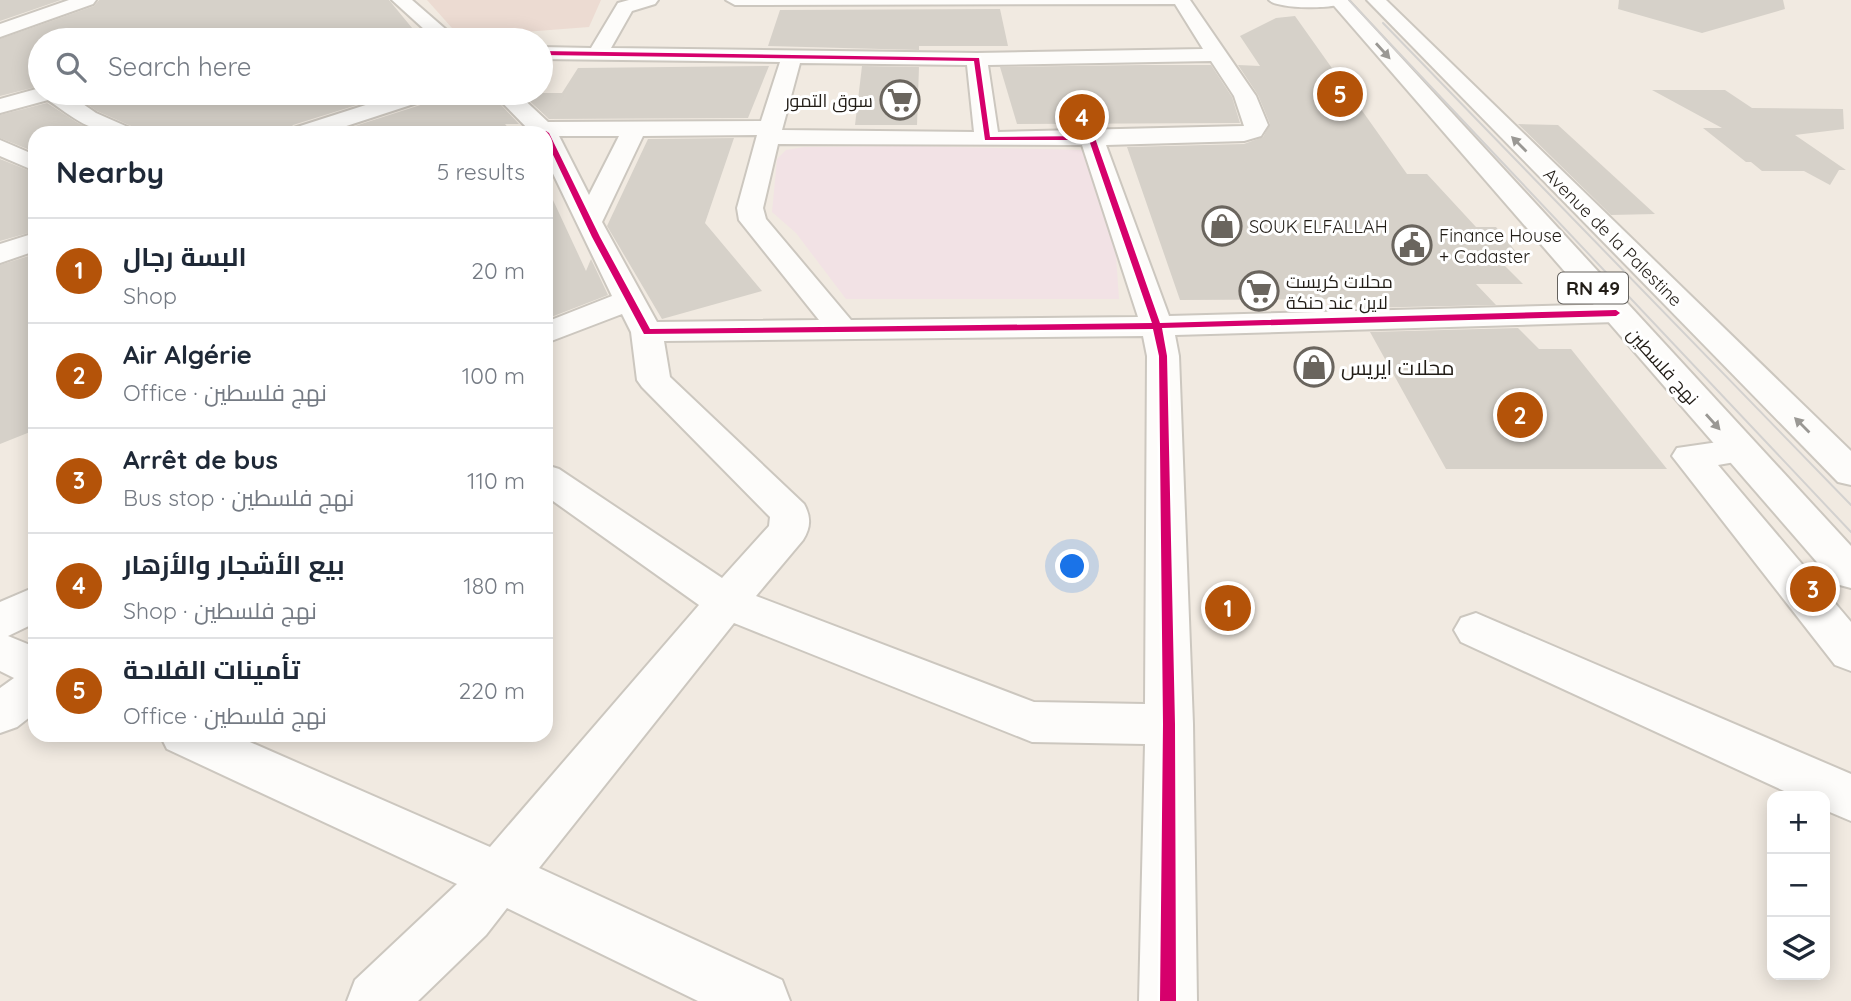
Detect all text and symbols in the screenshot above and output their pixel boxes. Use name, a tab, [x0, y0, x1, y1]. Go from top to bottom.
search box	[28, 28, 553, 105]
one-way arrow	[1375, 42, 1391, 60]
icon: search	[52, 48, 90, 86]
text: Search here	[108, 50, 252, 83]
pin: 5	[1317, 68, 1363, 120]
supermarket icon: سوق التمور	[879, 79, 921, 121]
place label: سوق التمور	[784, 89, 873, 113]
pin: 4	[1059, 91, 1105, 143]
one-way arrow	[1511, 137, 1528, 153]
text: Nearby	[56, 153, 164, 191]
text: 5 results	[437, 157, 525, 186]
street label: Avenue de la Palestine	[1539, 163, 1687, 311]
shop icon: SOUK ELFALLAH	[1201, 205, 1243, 247]
place label: SOUK ELFALLAH	[1249, 215, 1388, 238]
public building icon: Finance House + Cadaster	[1391, 224, 1433, 266]
place label: Finance House + Cadaster	[1439, 224, 1562, 268]
text: البسة رجال	[123, 240, 247, 273]
text: 1	[75, 256, 83, 285]
text: 20 m	[471, 256, 525, 285]
supermarket icon: محلات كريست لاين عند حنكة	[1238, 270, 1280, 312]
place label: محلات كريست لاين عند حنكة	[1286, 270, 1393, 314]
road number: RN 49	[1558, 272, 1628, 304]
text: Shop	[123, 281, 177, 310]
street label: نهج فلسطين	[1622, 323, 1704, 410]
text: Air Algérie	[123, 338, 252, 371]
shop icon: محلات ايريس	[1293, 346, 1335, 388]
place label: محلات ايريس	[1341, 354, 1455, 381]
text: 2	[72, 361, 86, 390]
text: 100 m	[462, 361, 525, 390]
text: Office · نهج فلسطين	[123, 378, 327, 407]
pin: 2	[1497, 389, 1543, 441]
one-way arrow	[1705, 413, 1721, 430]
one-way arrow	[1794, 417, 1811, 434]
text: Arrêt de bus	[123, 443, 278, 476]
text: 3	[73, 466, 85, 495]
text: 110 m	[467, 466, 525, 495]
text: Bus stop · نهج فلسطين	[123, 483, 354, 512]
text: بيع الأشجار والأزهار	[123, 548, 345, 581]
your location	[1055, 549, 1089, 583]
pin: 3	[1790, 563, 1836, 615]
text: 4	[72, 571, 86, 600]
text: 180 m	[463, 571, 525, 600]
pin: 1	[1205, 582, 1251, 634]
text: Shop · نهج فلسطين	[123, 596, 317, 625]
text: تأمينات الفلاحة	[123, 653, 300, 686]
text: 5	[72, 676, 86, 705]
text: 220 m	[459, 676, 525, 705]
text: Office · نهج فلسطين	[123, 701, 327, 730]
map controls	[1767, 791, 1830, 980]
button: +	[1767, 791, 1830, 854]
button: −	[1767, 854, 1830, 917]
button: layers	[1767, 917, 1830, 980]

